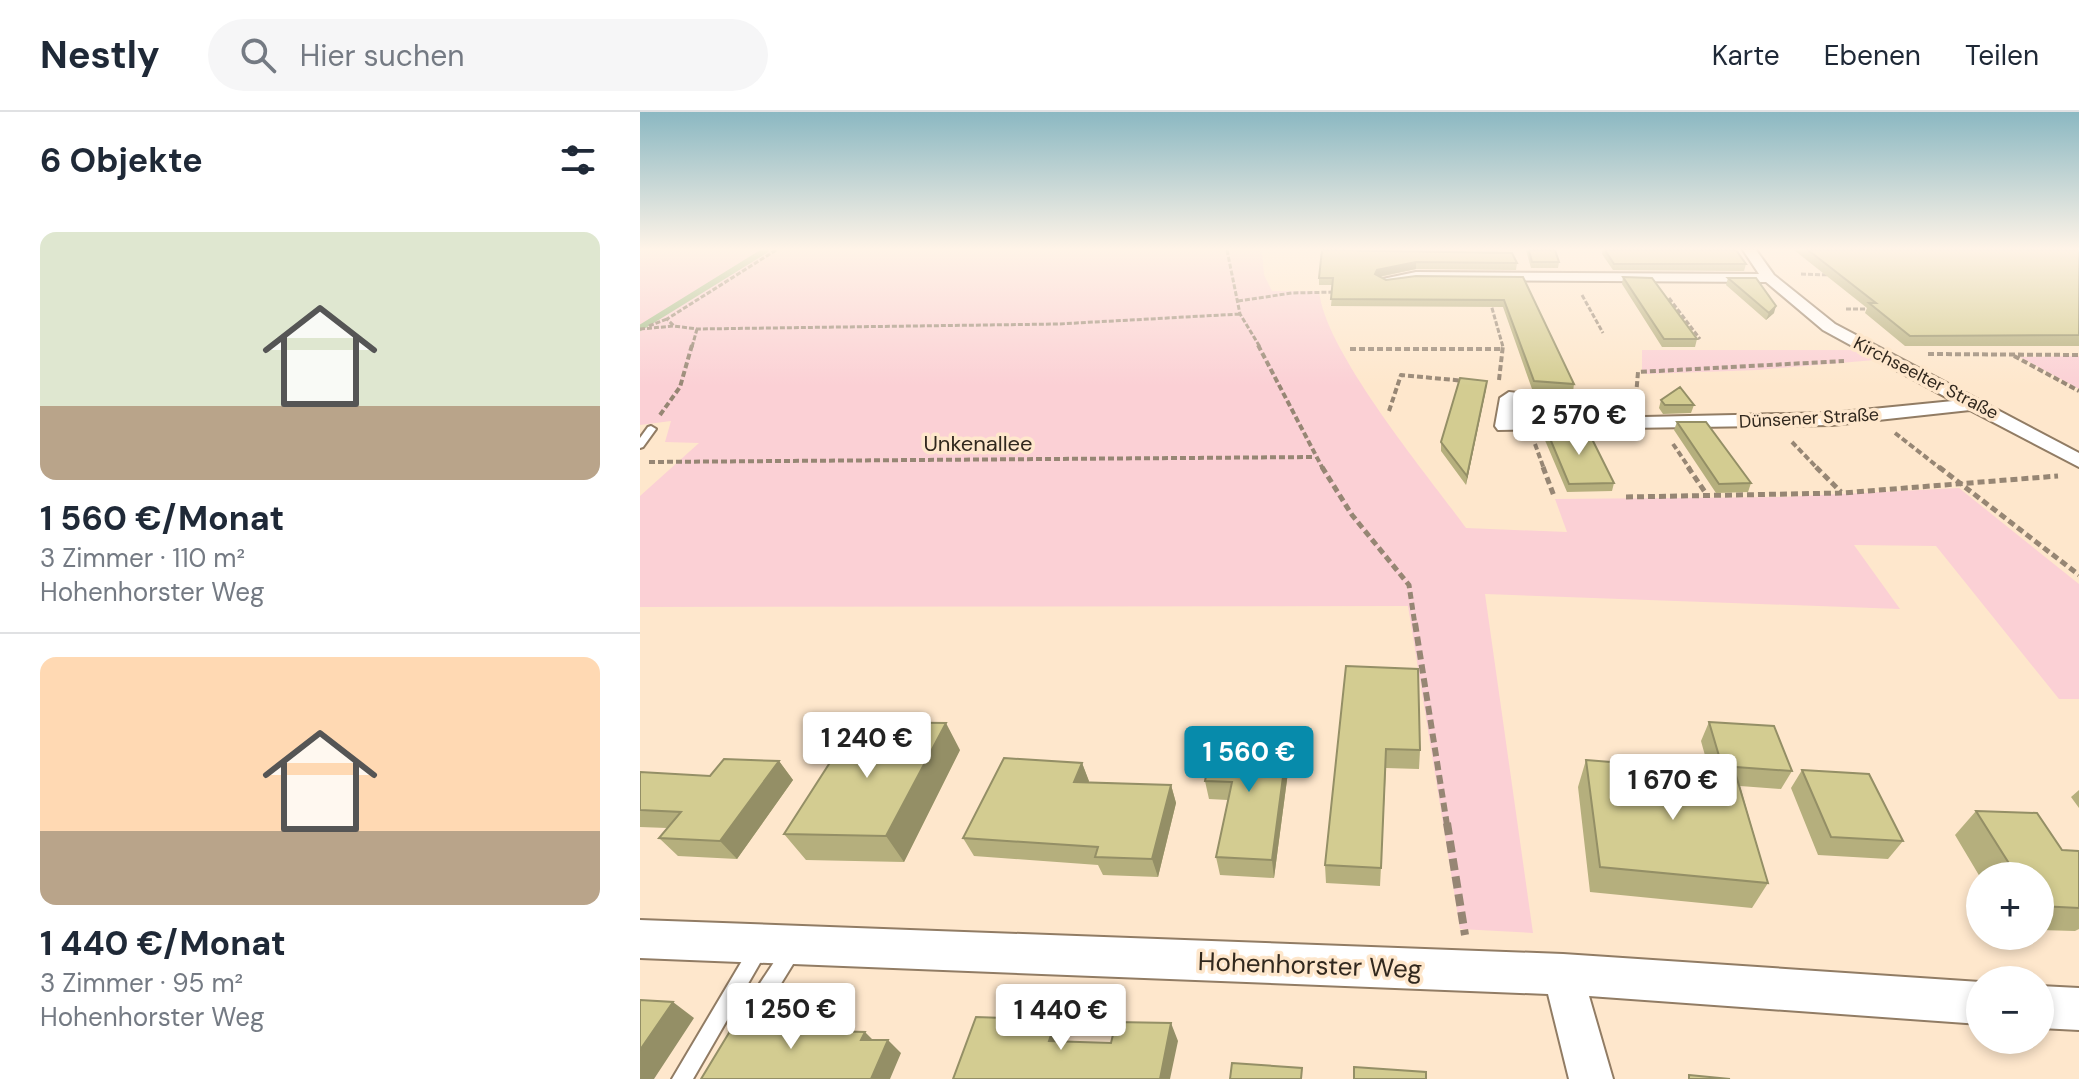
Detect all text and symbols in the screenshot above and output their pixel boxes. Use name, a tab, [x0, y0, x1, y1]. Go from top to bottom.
search box	[208, 19, 768, 91]
text: Nestly	[40, 30, 160, 80]
icon: search	[236, 33, 280, 77]
text: Hier suchen	[300, 36, 464, 75]
text: Karte	[1712, 37, 1780, 74]
text: Ebenen	[1824, 37, 1921, 74]
text: Teilen	[1965, 37, 2039, 74]
text: 6 Objekte	[40, 138, 203, 183]
icon: filters	[556, 138, 600, 182]
icon: home	[248, 284, 392, 428]
street label: Kirchseelter Straße	[1849, 331, 2003, 425]
pin: 2 570 €	[1505, 389, 1653, 457]
text: 2 570 €	[1531, 398, 1627, 432]
street label: Dünsener Straße	[1738, 402, 1880, 434]
street label: Unkenallee	[923, 429, 1033, 458]
text: 1 560 €/Monat	[40, 496, 284, 541]
text: 3 Zimmer · 110 m²	[40, 541, 245, 575]
text: Hohenhorster Weg	[40, 575, 264, 609]
icon: home	[248, 709, 392, 853]
pin: 1 240 €	[793, 712, 941, 780]
text: 1 240 €	[821, 721, 913, 755]
pin: 1 560 €	[1175, 726, 1323, 794]
text: 1 560 €	[1202, 735, 1296, 769]
pin: 1 670 €	[1599, 754, 1747, 822]
text: 1 670 €	[1628, 763, 1718, 797]
map controls	[1966, 862, 2054, 1054]
button: +	[1966, 862, 2054, 950]
text: 1 440 €/Monat	[40, 921, 286, 966]
street label: Hohenhorster Weg	[1197, 944, 1423, 986]
text: 3 Zimmer · 95 m²	[40, 966, 243, 1000]
button: −	[1966, 966, 2054, 1054]
pin: 1 250 €	[717, 983, 865, 1051]
pin: 1 440 €	[987, 984, 1135, 1052]
text: 1 250 €	[745, 992, 837, 1026]
text: 1 440 €	[1014, 993, 1108, 1027]
text: Hohenhorster Weg	[40, 1000, 264, 1034]

